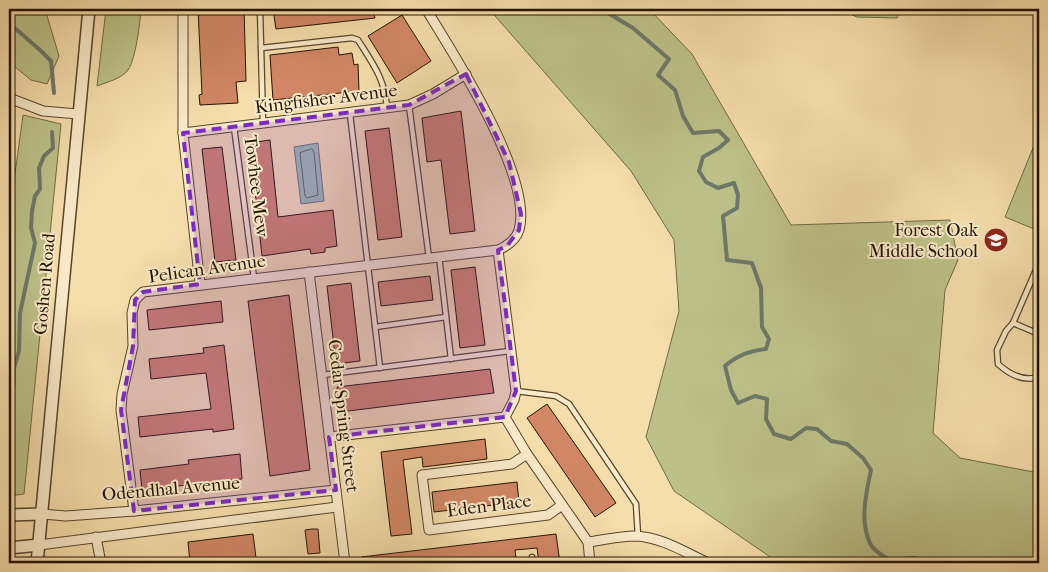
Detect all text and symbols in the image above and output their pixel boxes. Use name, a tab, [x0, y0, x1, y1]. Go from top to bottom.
street label: Kingfisher Avenue	[253, 80, 399, 118]
street label: Towhee Mew	[239, 134, 273, 239]
place label: Forest Oak Middle School	[869, 220, 979, 262]
school or university icon: Forest Oak Middle School	[983, 227, 1009, 253]
street label: Goshen Road	[30, 232, 60, 336]
street label: Pelican Avenue	[147, 250, 267, 288]
street label: Cedar Spring Street	[323, 338, 363, 494]
street label: Odendhal Avenue	[101, 472, 241, 505]
street label: Eden Place	[446, 490, 533, 522]

